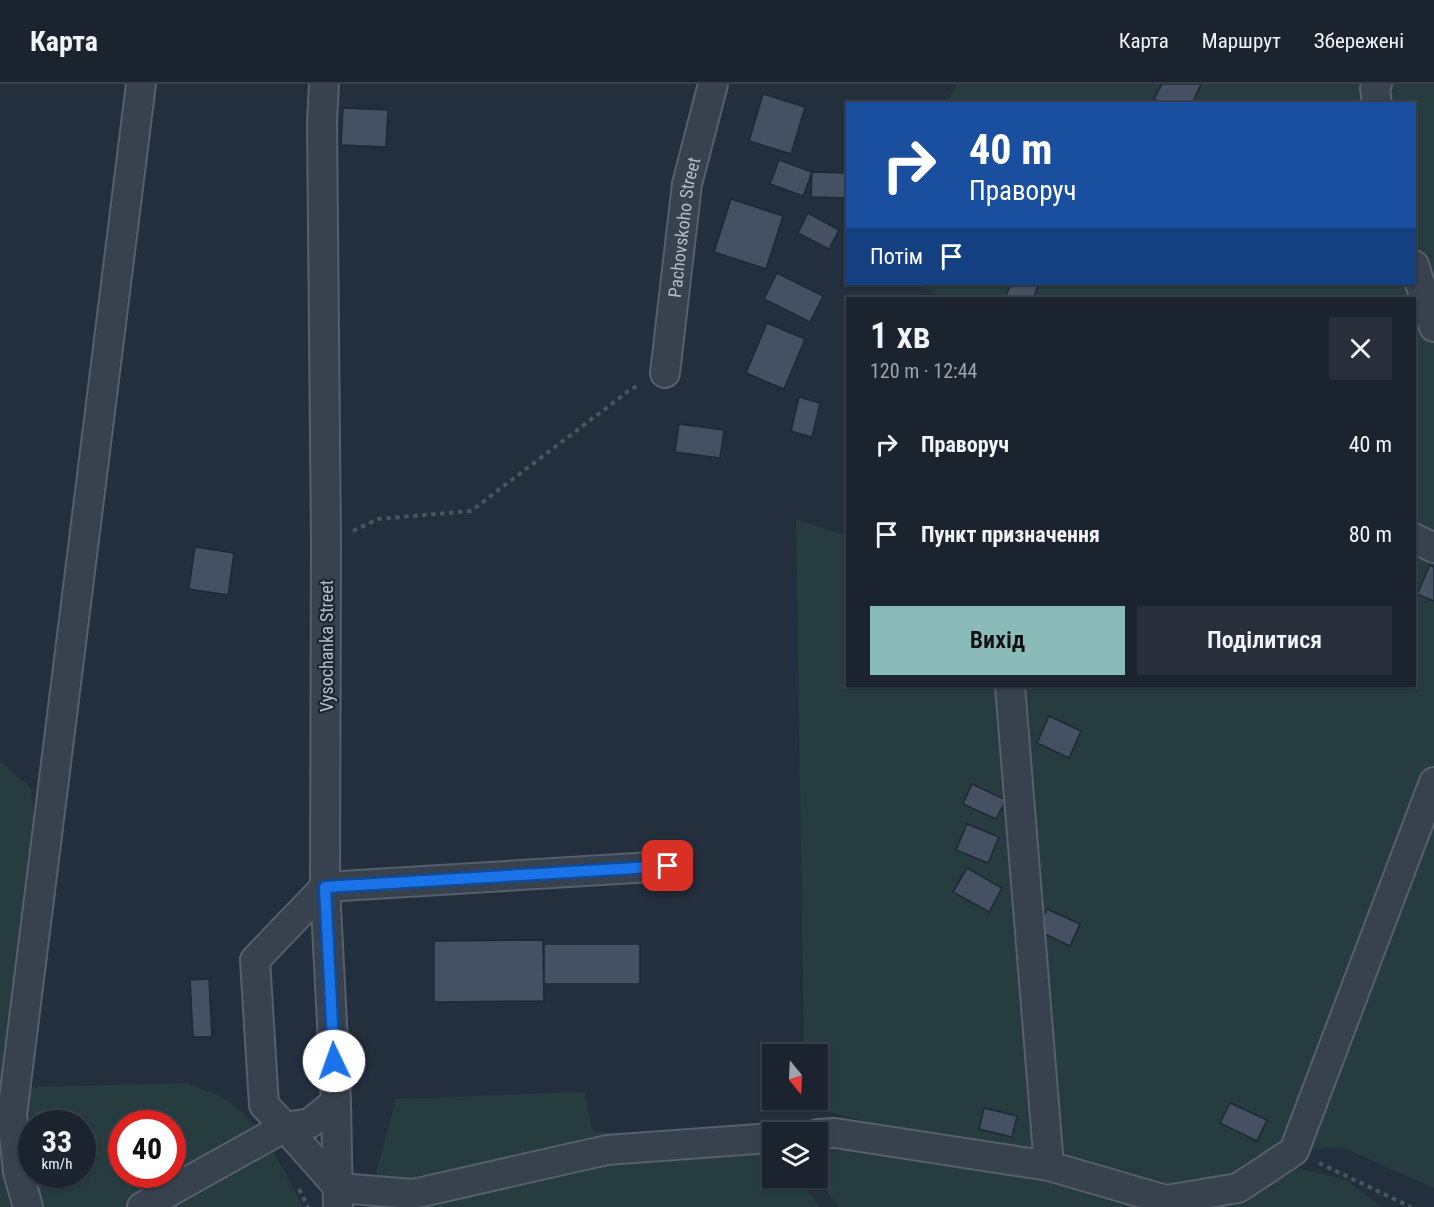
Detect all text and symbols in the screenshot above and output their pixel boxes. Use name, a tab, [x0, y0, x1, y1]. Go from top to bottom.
text: Карта	[30, 25, 98, 58]
text: Карта	[1119, 29, 1169, 53]
text: Маршрут	[1202, 29, 1281, 53]
text: Збережені	[1314, 29, 1404, 53]
text: 40 m	[969, 125, 1052, 174]
icon: right	[870, 126, 948, 204]
street label: Pachovskoho Street	[663, 155, 704, 299]
text: Праворуч	[969, 175, 1077, 207]
icon: arrive	[935, 240, 968, 273]
text: Потім	[870, 244, 923, 269]
text: 1 хв	[870, 315, 931, 357]
button: close	[1329, 317, 1392, 380]
text: 120 m · 12:44	[870, 359, 977, 383]
icon: right	[870, 428, 903, 461]
text: Праворуч	[921, 432, 1009, 457]
text: 40 m	[1349, 432, 1392, 457]
icon: arrive	[870, 518, 903, 551]
text: Пункт призначення	[921, 522, 1100, 547]
text: 80 m	[1349, 522, 1392, 547]
street label: Vysochanka Street	[316, 580, 337, 712]
button: Вихід	[870, 606, 1125, 675]
button: Поділитися	[1137, 606, 1392, 675]
pin	[642, 840, 693, 891]
icon: arrive	[651, 849, 684, 882]
position arrow	[302, 1029, 366, 1093]
north arrow	[762, 1044, 828, 1110]
map controls	[762, 1044, 828, 1188]
speed limit sign: 40	[108, 1110, 186, 1188]
button: layers	[762, 1122, 828, 1188]
text: 33	[42, 1124, 72, 1159]
text: km/h	[42, 1155, 72, 1173]

